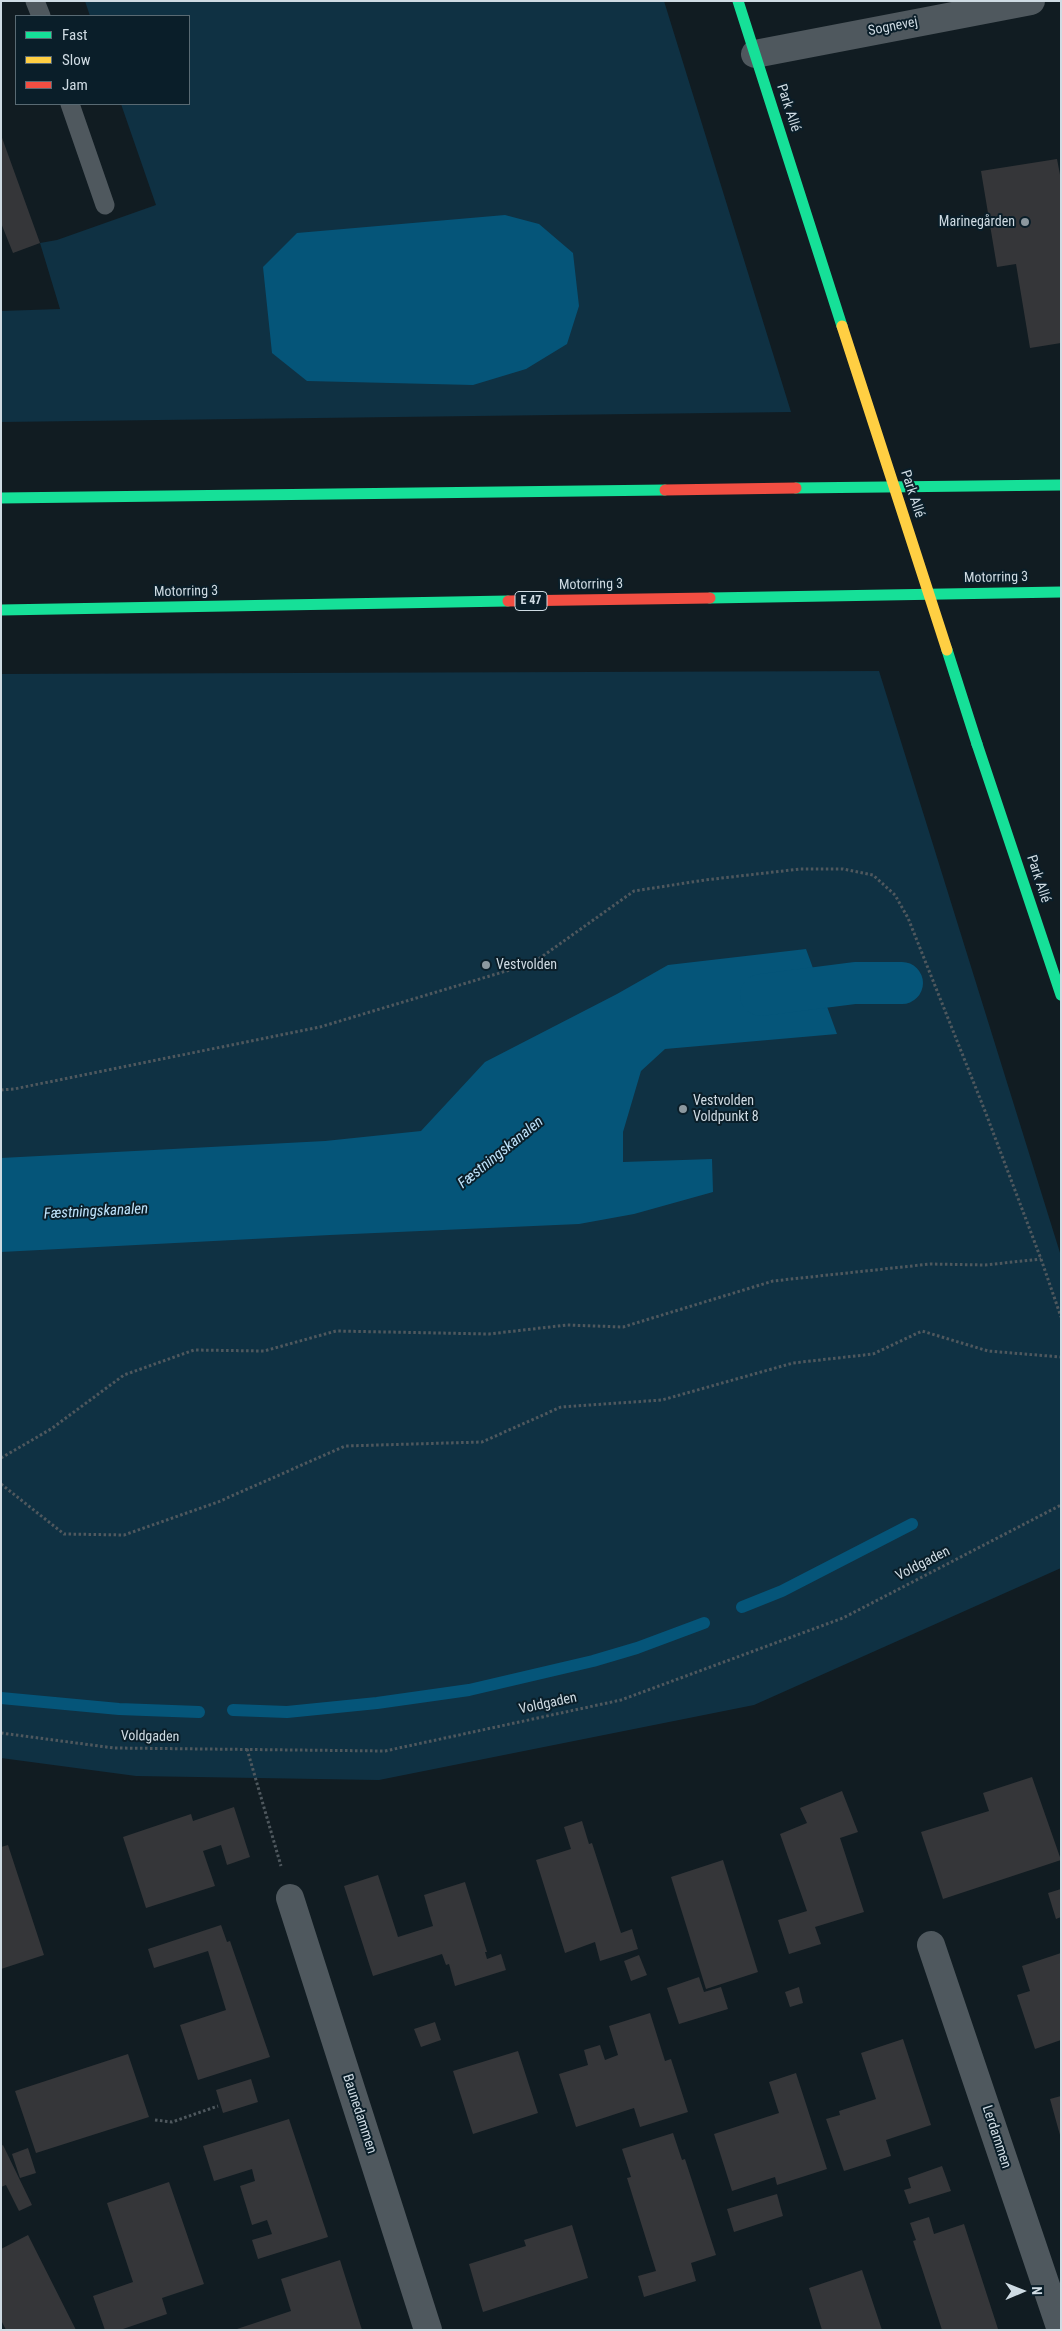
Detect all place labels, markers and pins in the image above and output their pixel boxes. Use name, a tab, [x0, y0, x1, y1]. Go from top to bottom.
place label: Marinegården	[939, 214, 1015, 230]
marker: Marinegården	[1019, 216, 1031, 228]
place label: Vestvolden	[496, 957, 557, 973]
marker: Vestvolden	[480, 959, 492, 971]
place label: Vestvolden Voldpunkt 8	[693, 1093, 759, 1126]
marker: Vestvolden Voldpunkt 8	[677, 1103, 689, 1115]

